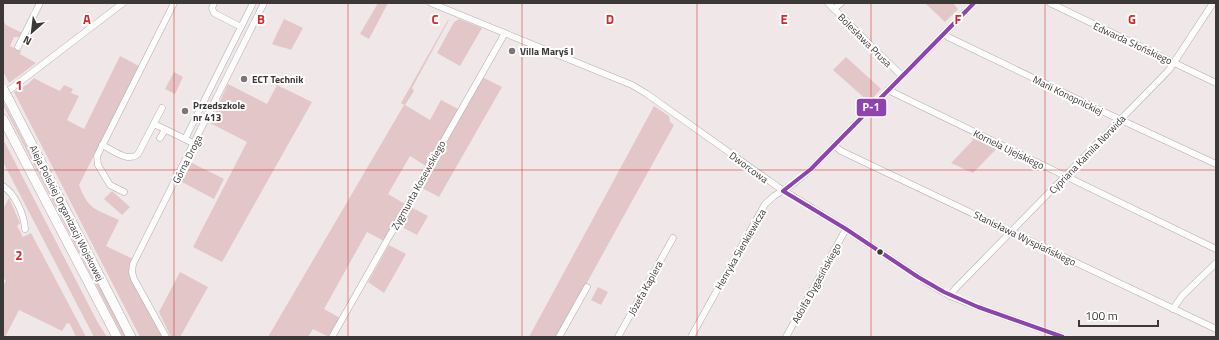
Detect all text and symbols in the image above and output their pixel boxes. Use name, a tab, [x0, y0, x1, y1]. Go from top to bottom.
text: A	[83, 9, 91, 29]
text: B	[257, 9, 265, 29]
text: C	[431, 9, 439, 29]
text: D	[606, 9, 614, 29]
text: E	[780, 9, 788, 29]
text: F	[955, 9, 962, 29]
text: G	[1128, 9, 1136, 29]
street label: Bolesława Prusa	[834, 10, 895, 71]
north arrow	[12, 12, 52, 52]
street label: Edwarda Słońskiego	[1091, 19, 1175, 68]
text: N	[20, 32, 34, 50]
place label: Villa Maryś I	[520, 44, 574, 59]
marker: Villa Maryś I	[507, 46, 517, 56]
place label: ECT Technik	[252, 72, 304, 87]
street label: Marii Konopnickiej	[1030, 72, 1105, 119]
marker: ECT Technik	[239, 74, 249, 84]
text: 1	[15, 75, 23, 95]
place label: Przedszkole nr 413	[193, 98, 245, 125]
line badge: P-1	[856, 98, 887, 117]
text: P-1	[862, 99, 880, 115]
marker: Przedszkole nr 413	[180, 106, 190, 116]
street label: Cypriana Kamila Norwida	[1046, 111, 1129, 197]
street label: Kornela Ujejskiego	[971, 126, 1047, 173]
street label: Górna Droga	[169, 132, 206, 186]
street label: Zygmunta Kosewskiego	[388, 138, 449, 233]
street label: Aleja Polskiej Organizacji Wojskowej	[26, 143, 108, 284]
street label: Dworcowa	[726, 148, 771, 187]
street label: Henryka Sienkiewicza	[711, 206, 770, 292]
street label: Stanisława Wyspiańskiego	[971, 207, 1078, 270]
street label: Adolfa Dygasińskiego	[788, 240, 845, 326]
text: 2	[15, 245, 23, 265]
unlabelled marker	[875, 247, 885, 257]
street label: Józefa Kaplera	[624, 258, 667, 318]
scale bar	[1079, 302, 1158, 328]
text: 100 m	[1085, 306, 1118, 325]

